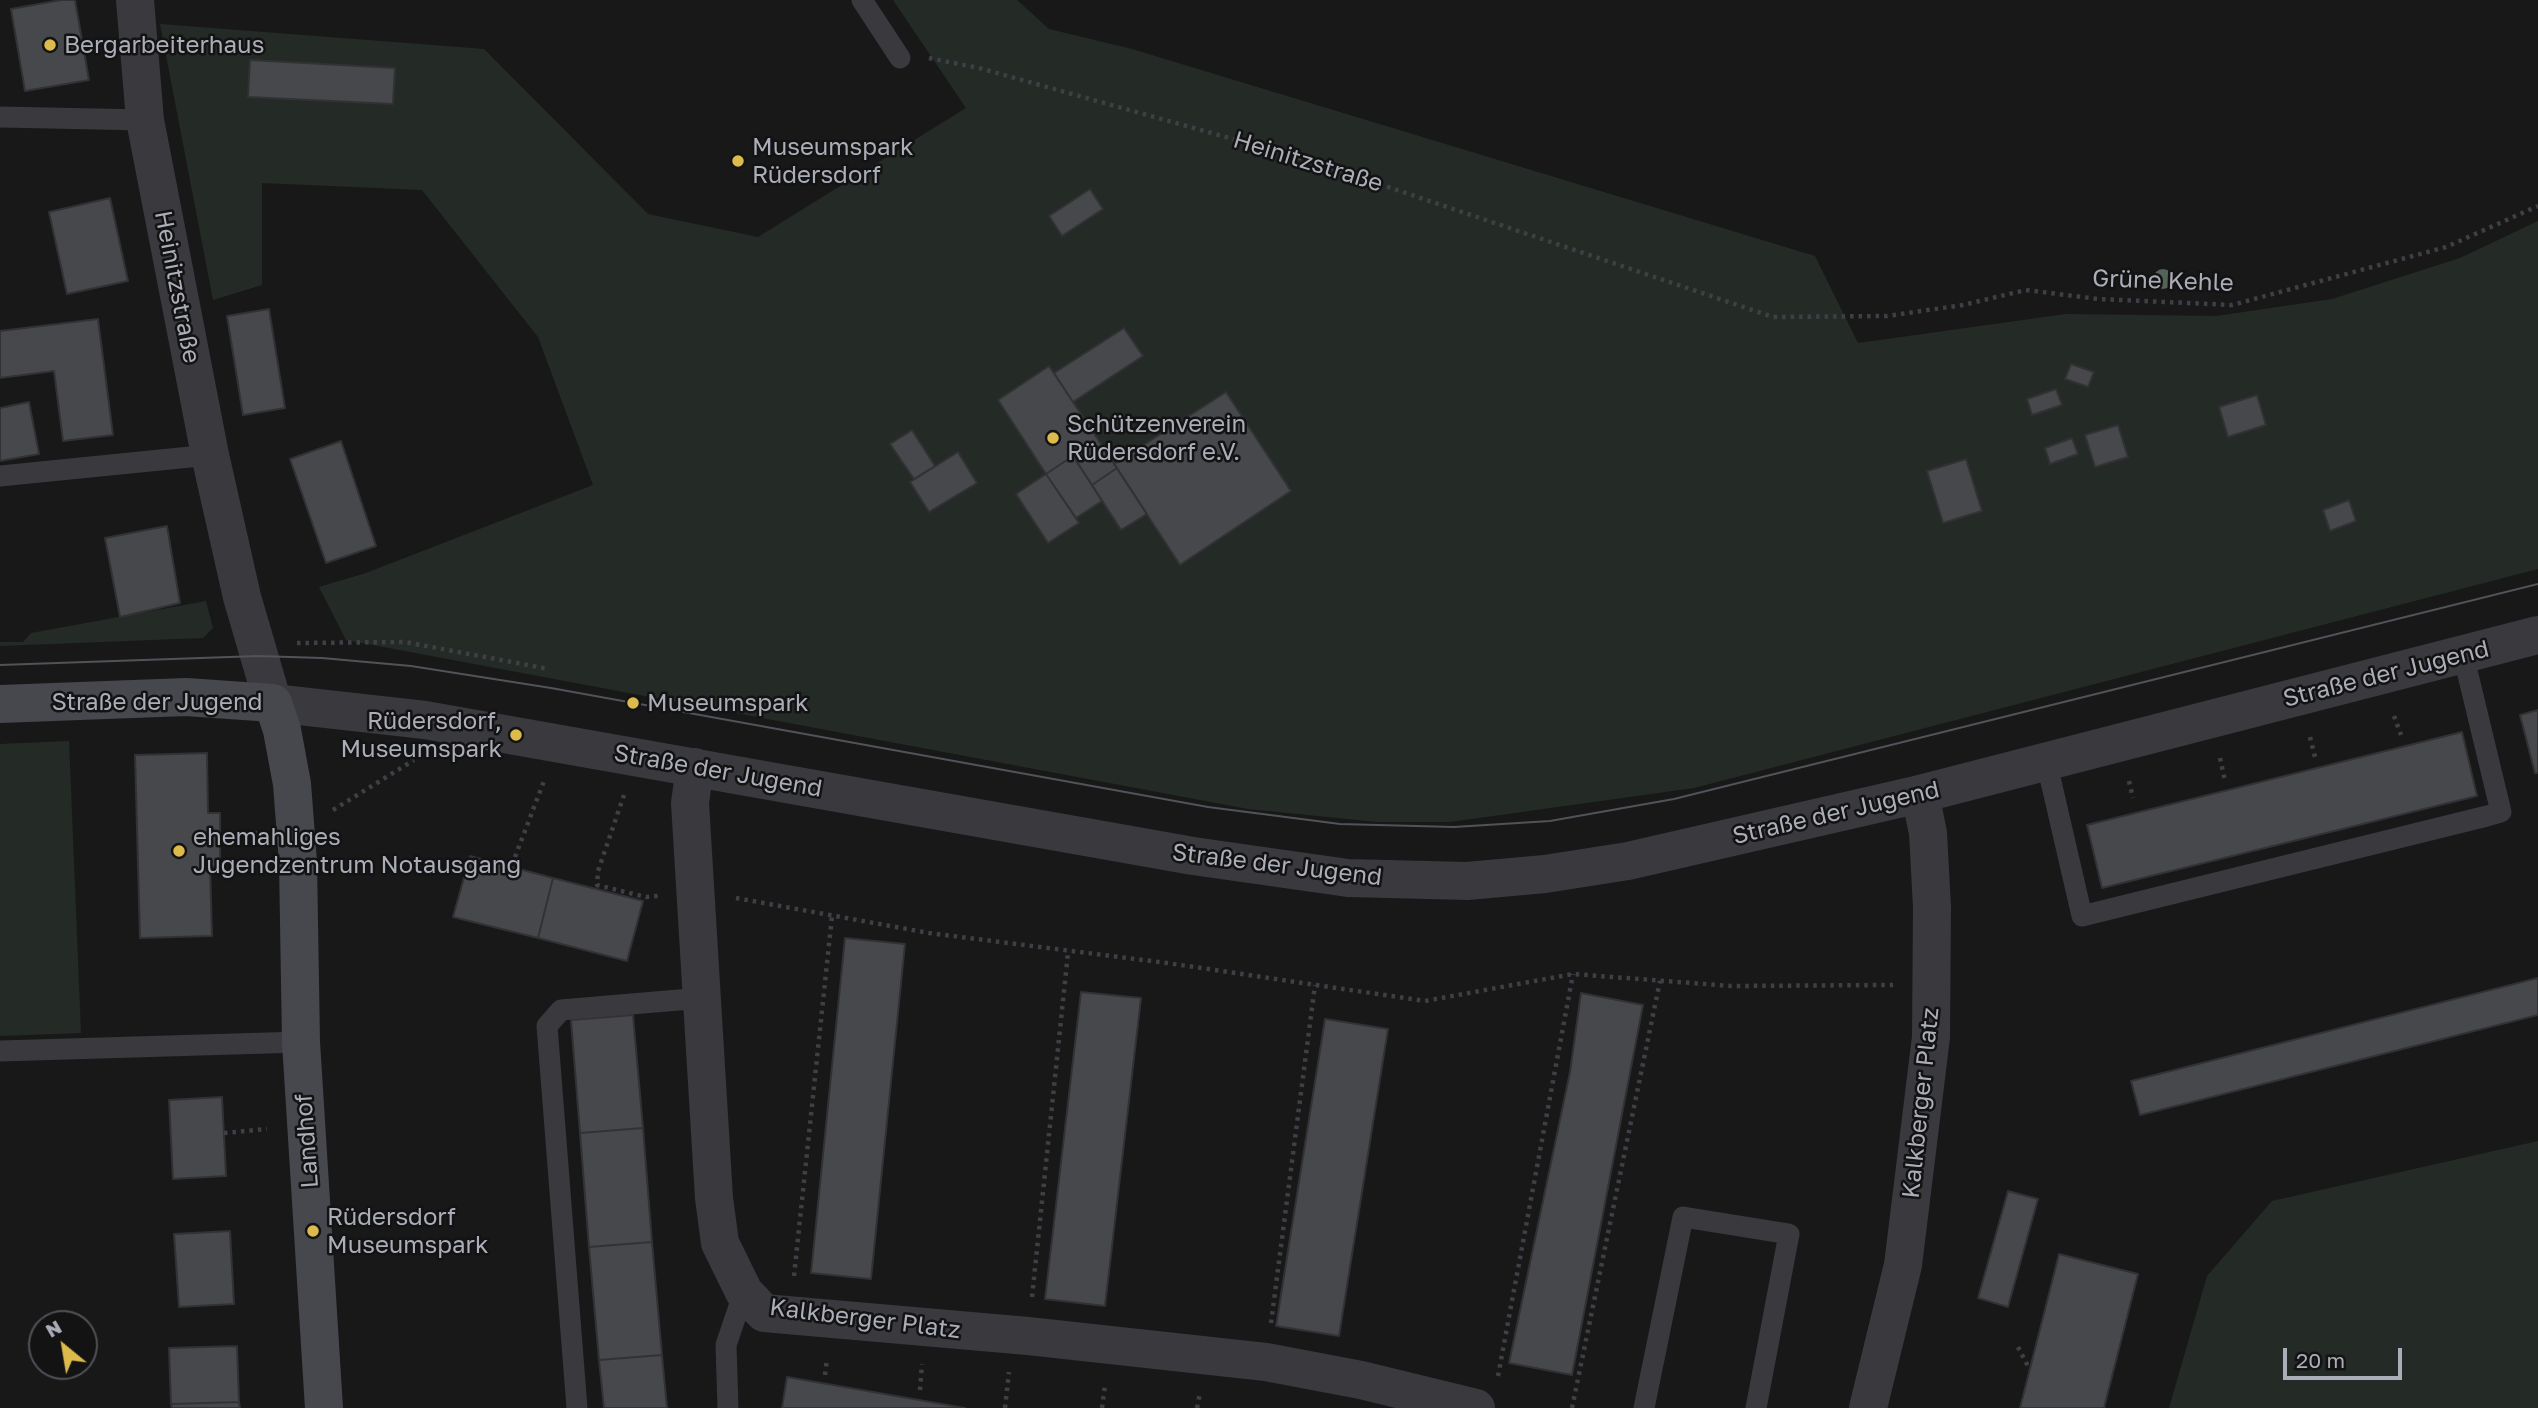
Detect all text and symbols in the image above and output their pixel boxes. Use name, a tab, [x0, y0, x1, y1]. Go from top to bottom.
place label: Bergarbeiterhaus	[64, 31, 264, 59]
marker: Bergarbeiterhaus	[42, 37, 58, 53]
street label: Heinitzstraße	[1230, 126, 1386, 198]
place label: Museumspark Rüdersdorf	[752, 133, 914, 189]
marker: Museumspark Rüdersdorf	[730, 153, 746, 169]
street label: Heinitzstraße	[148, 208, 206, 366]
street label: Grüne Kehle	[2092, 264, 2234, 298]
place label: Schützenverein Rüdersdorf e.V.	[1067, 410, 1246, 466]
marker: Schützenverein Rüdersdorf e.V.	[1045, 430, 1061, 446]
street label: Straße der Jugend	[2280, 634, 2492, 714]
street label: Straße der Jugend	[51, 688, 263, 716]
place label: Museumspark	[647, 689, 809, 717]
marker: Museumspark	[625, 695, 641, 711]
place label: Rüdersdorf, Museumspark	[340, 707, 502, 763]
marker: Rüdersdorf, Museumspark	[508, 727, 524, 743]
street label: Straße der Jugend	[612, 738, 824, 804]
street label: Straße der Jugend	[1730, 775, 1942, 851]
place label: ehemahliges Jugendzentrum Notausgang	[193, 823, 521, 879]
street label: Straße der Jugend	[1170, 838, 1384, 892]
marker: ehemahliges Jugendzentrum Notausgang	[171, 843, 187, 859]
street label: Kalkberger Platz	[1897, 1006, 1945, 1200]
street label: Landhof	[289, 1093, 325, 1189]
place label: Rüdersdorf Museumspark	[327, 1203, 489, 1259]
marker: Rüdersdorf Museumspark	[305, 1223, 321, 1239]
street label: Kalkberger Platz	[768, 1293, 962, 1345]
north arrow	[28, 1310, 98, 1380]
text: N	[41, 1315, 65, 1342]
scale bar	[2286, 1334, 2405, 1378]
text: 20 m	[2296, 1347, 2345, 1373]

